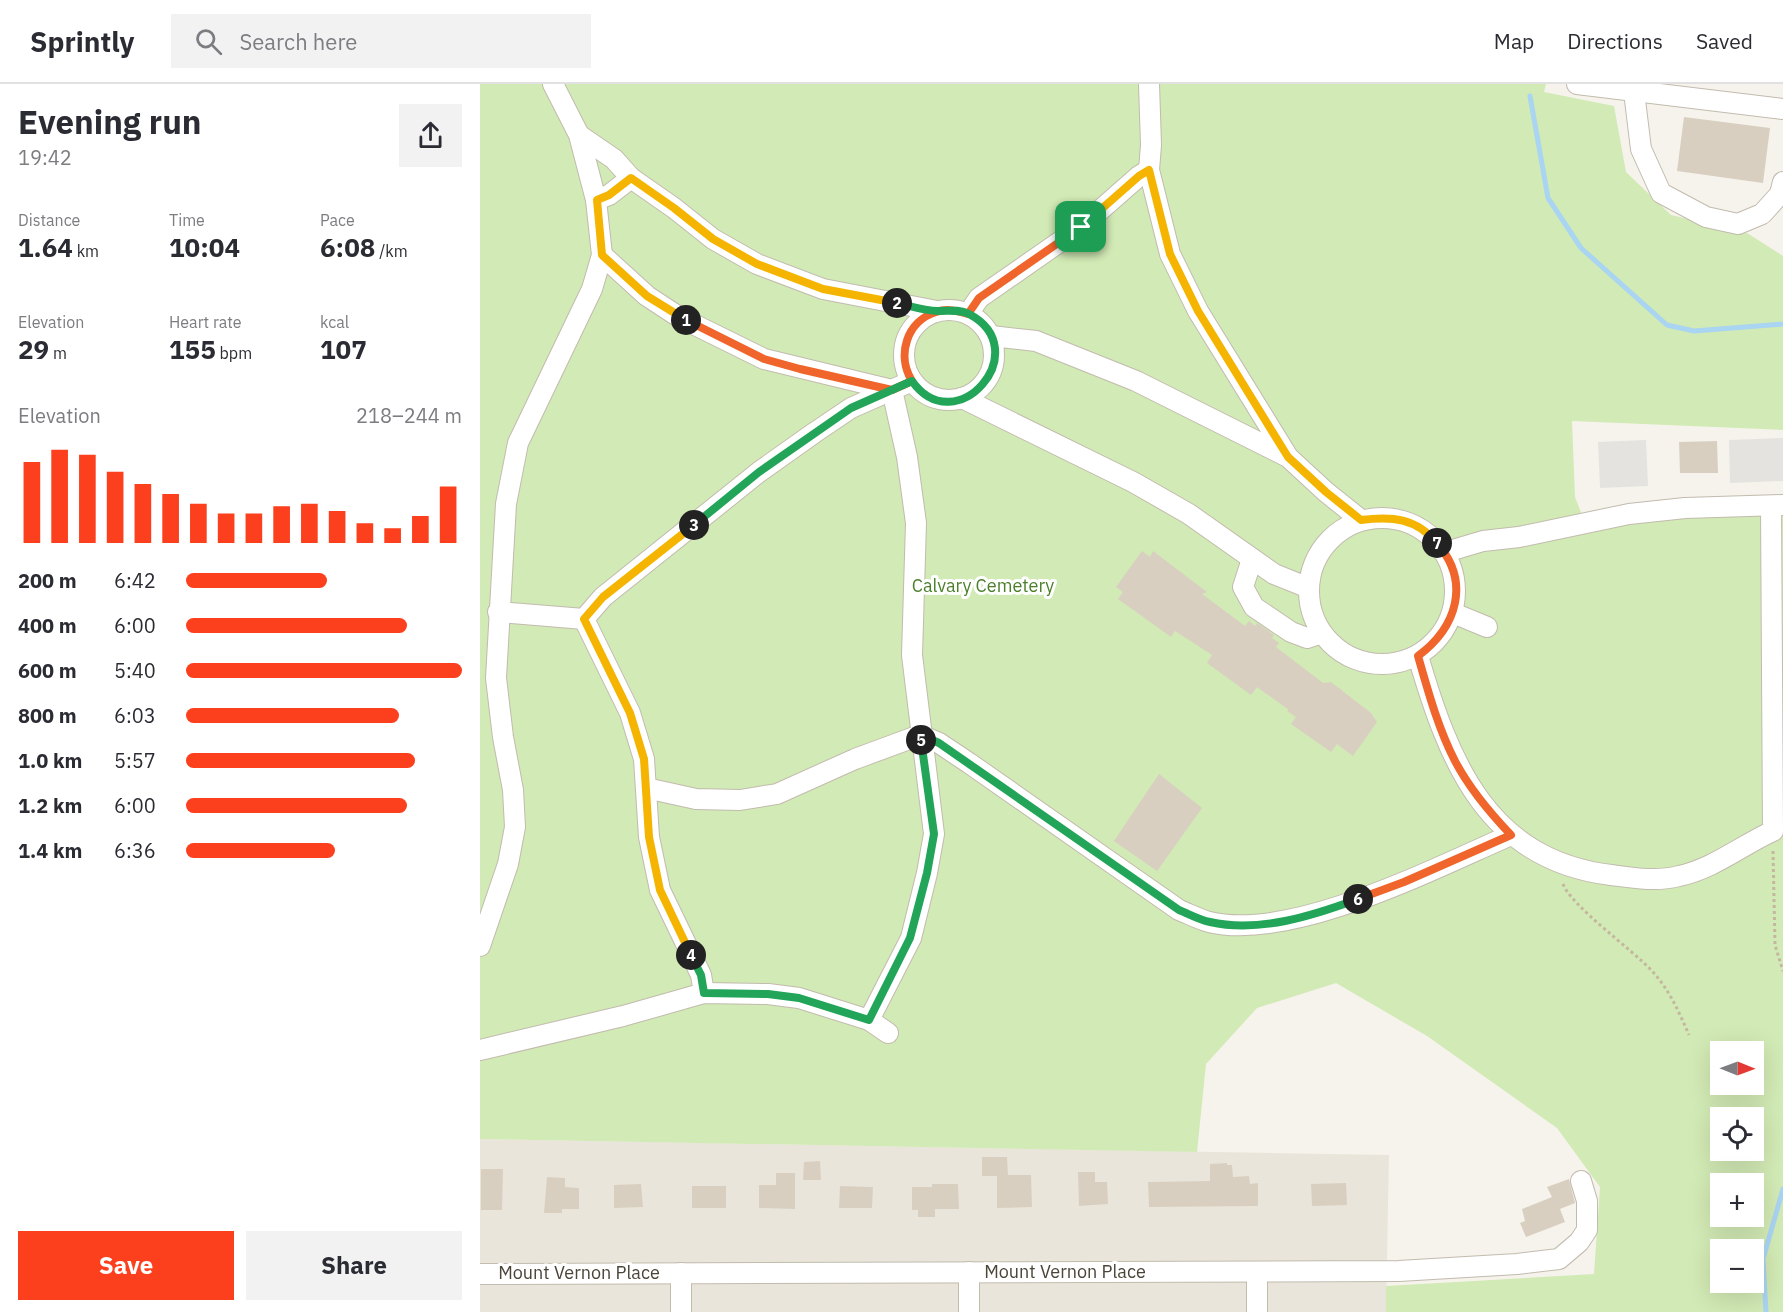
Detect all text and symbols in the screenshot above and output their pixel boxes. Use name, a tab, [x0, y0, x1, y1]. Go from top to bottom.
search box	[171, 14, 591, 68]
text: Sprintly	[30, 23, 135, 60]
icon: search	[192, 25, 225, 58]
text: Search here	[240, 27, 357, 56]
text: Map	[1494, 27, 1534, 55]
text: Directions	[1567, 27, 1663, 55]
text: Saved	[1696, 27, 1753, 55]
text: Evening run	[18, 100, 202, 143]
button: share	[399, 104, 462, 167]
text: 19:42	[18, 144, 72, 171]
pin	[1055, 201, 1106, 252]
text: Distance	[18, 210, 80, 230]
text: Time	[169, 210, 205, 230]
text: Pace	[320, 210, 355, 230]
icon: arrive	[1064, 210, 1097, 243]
text: 1.64	[18, 230, 73, 264]
text: 10:04	[169, 230, 240, 264]
text: 6:08	[320, 230, 375, 264]
text: km	[73, 241, 99, 261]
text: /km	[375, 241, 408, 261]
pin: 2	[882, 288, 912, 318]
text: 2	[892, 293, 902, 313]
pin: 1	[671, 305, 701, 335]
text: 1	[681, 310, 691, 330]
text: Elevation	[18, 312, 84, 332]
text: Heart rate	[169, 312, 242, 332]
text: kcal	[320, 312, 349, 332]
text: 29	[18, 332, 49, 366]
text: 155	[169, 332, 216, 366]
text: 107	[320, 332, 367, 366]
text: m	[49, 343, 67, 363]
text: bpm	[216, 343, 252, 363]
text: Elevation	[18, 402, 101, 429]
text: 218–244 m	[356, 402, 462, 429]
pin: 3	[679, 510, 709, 540]
text: 3	[689, 515, 699, 535]
pin: 7	[1422, 528, 1452, 558]
text: 7	[1432, 533, 1442, 553]
text: 200 m	[18, 567, 77, 594]
text: 6:42	[114, 567, 156, 594]
park label: Calvary Cemetery	[912, 574, 1054, 597]
text: 400 m	[18, 612, 77, 639]
text: 6:00	[114, 612, 156, 639]
text: 600 m	[18, 657, 77, 684]
text: 5:40	[114, 657, 156, 684]
text: 800 m	[18, 702, 77, 729]
text: 6:03	[114, 702, 156, 729]
pin: 5	[906, 725, 936, 755]
text: 5	[916, 730, 926, 750]
text: 1.0 km	[18, 747, 82, 774]
text: 5:57	[114, 747, 156, 774]
text: 1.2 km	[18, 792, 82, 819]
text: 6:00	[114, 792, 156, 819]
text: 1.4 km	[18, 837, 82, 864]
text: 6:36	[114, 837, 156, 864]
pin: 6	[1343, 884, 1373, 914]
text: 6	[1353, 889, 1363, 909]
pin: 4	[676, 940, 706, 970]
text: 4	[686, 945, 696, 965]
north arrow	[1710, 1041, 1764, 1095]
map controls	[1710, 1041, 1764, 1293]
button: locate	[1710, 1107, 1764, 1161]
button: +	[1710, 1173, 1764, 1227]
button: Save	[18, 1231, 234, 1300]
button: Share	[246, 1231, 462, 1300]
button: −	[1710, 1239, 1764, 1293]
street label: Mount Vernon Place	[984, 1260, 1146, 1283]
street label: Mount Vernon Place	[498, 1261, 660, 1284]

